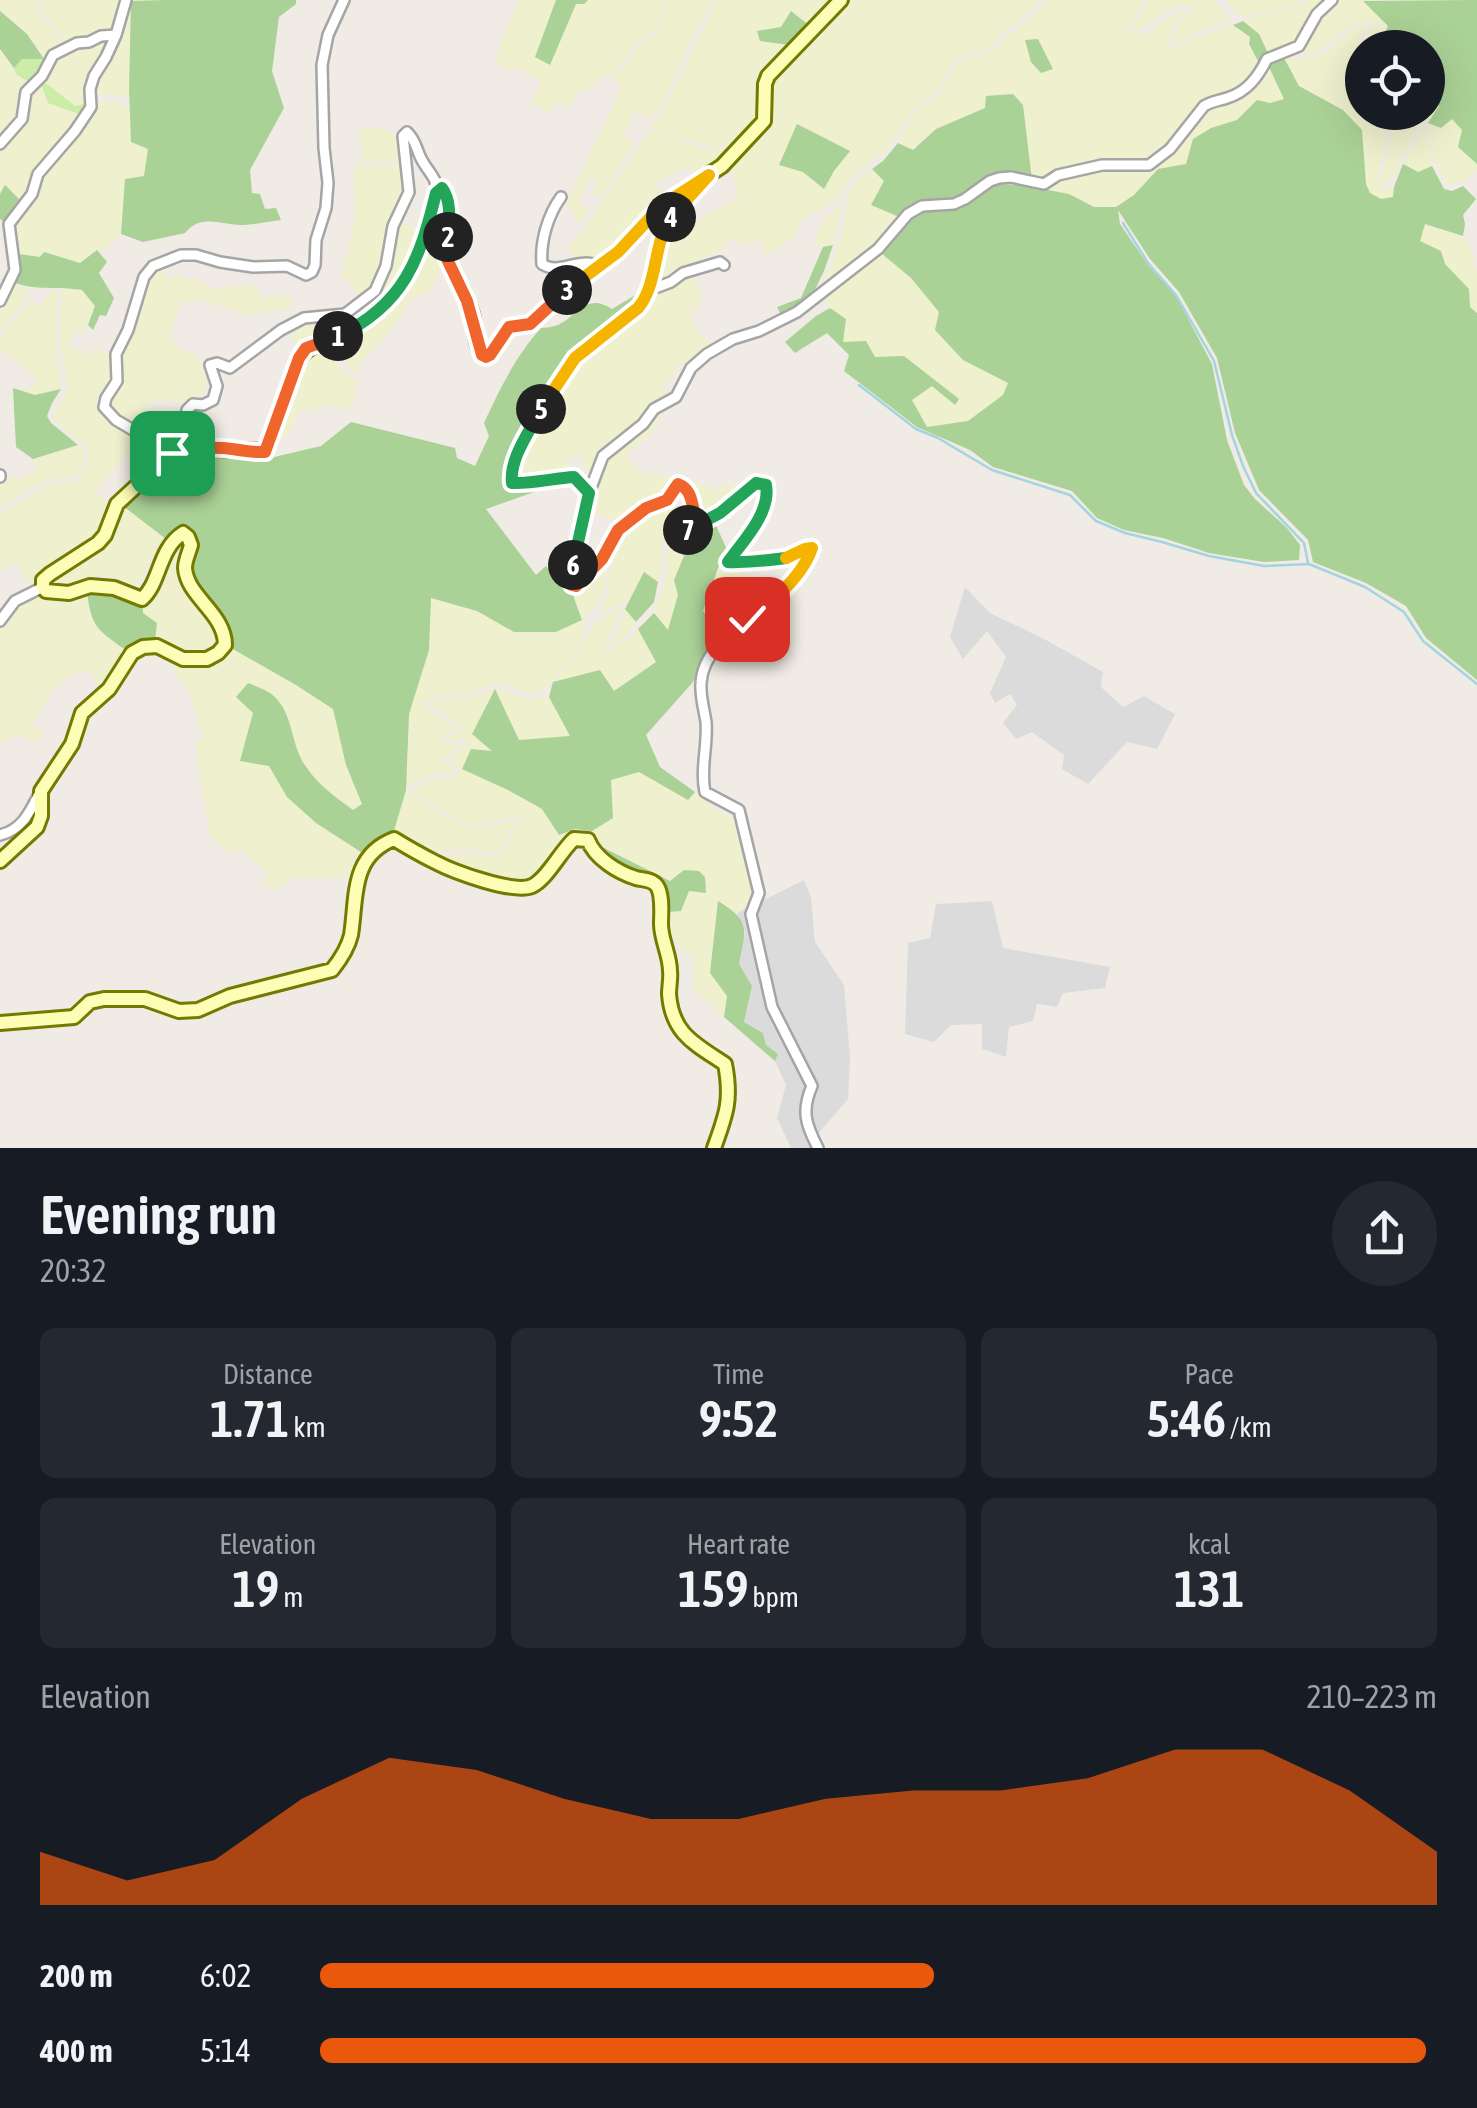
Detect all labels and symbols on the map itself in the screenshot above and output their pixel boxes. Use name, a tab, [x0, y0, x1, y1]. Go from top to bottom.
pin: 4	[646, 192, 696, 242]
pin: 2	[423, 212, 473, 262]
pin: 3	[542, 265, 592, 315]
pin: 1	[313, 311, 363, 361]
pin: 5	[516, 384, 566, 434]
pin	[130, 411, 215, 496]
pin: 7	[663, 505, 713, 555]
pin: 6	[548, 540, 598, 590]
pin	[705, 577, 790, 662]

